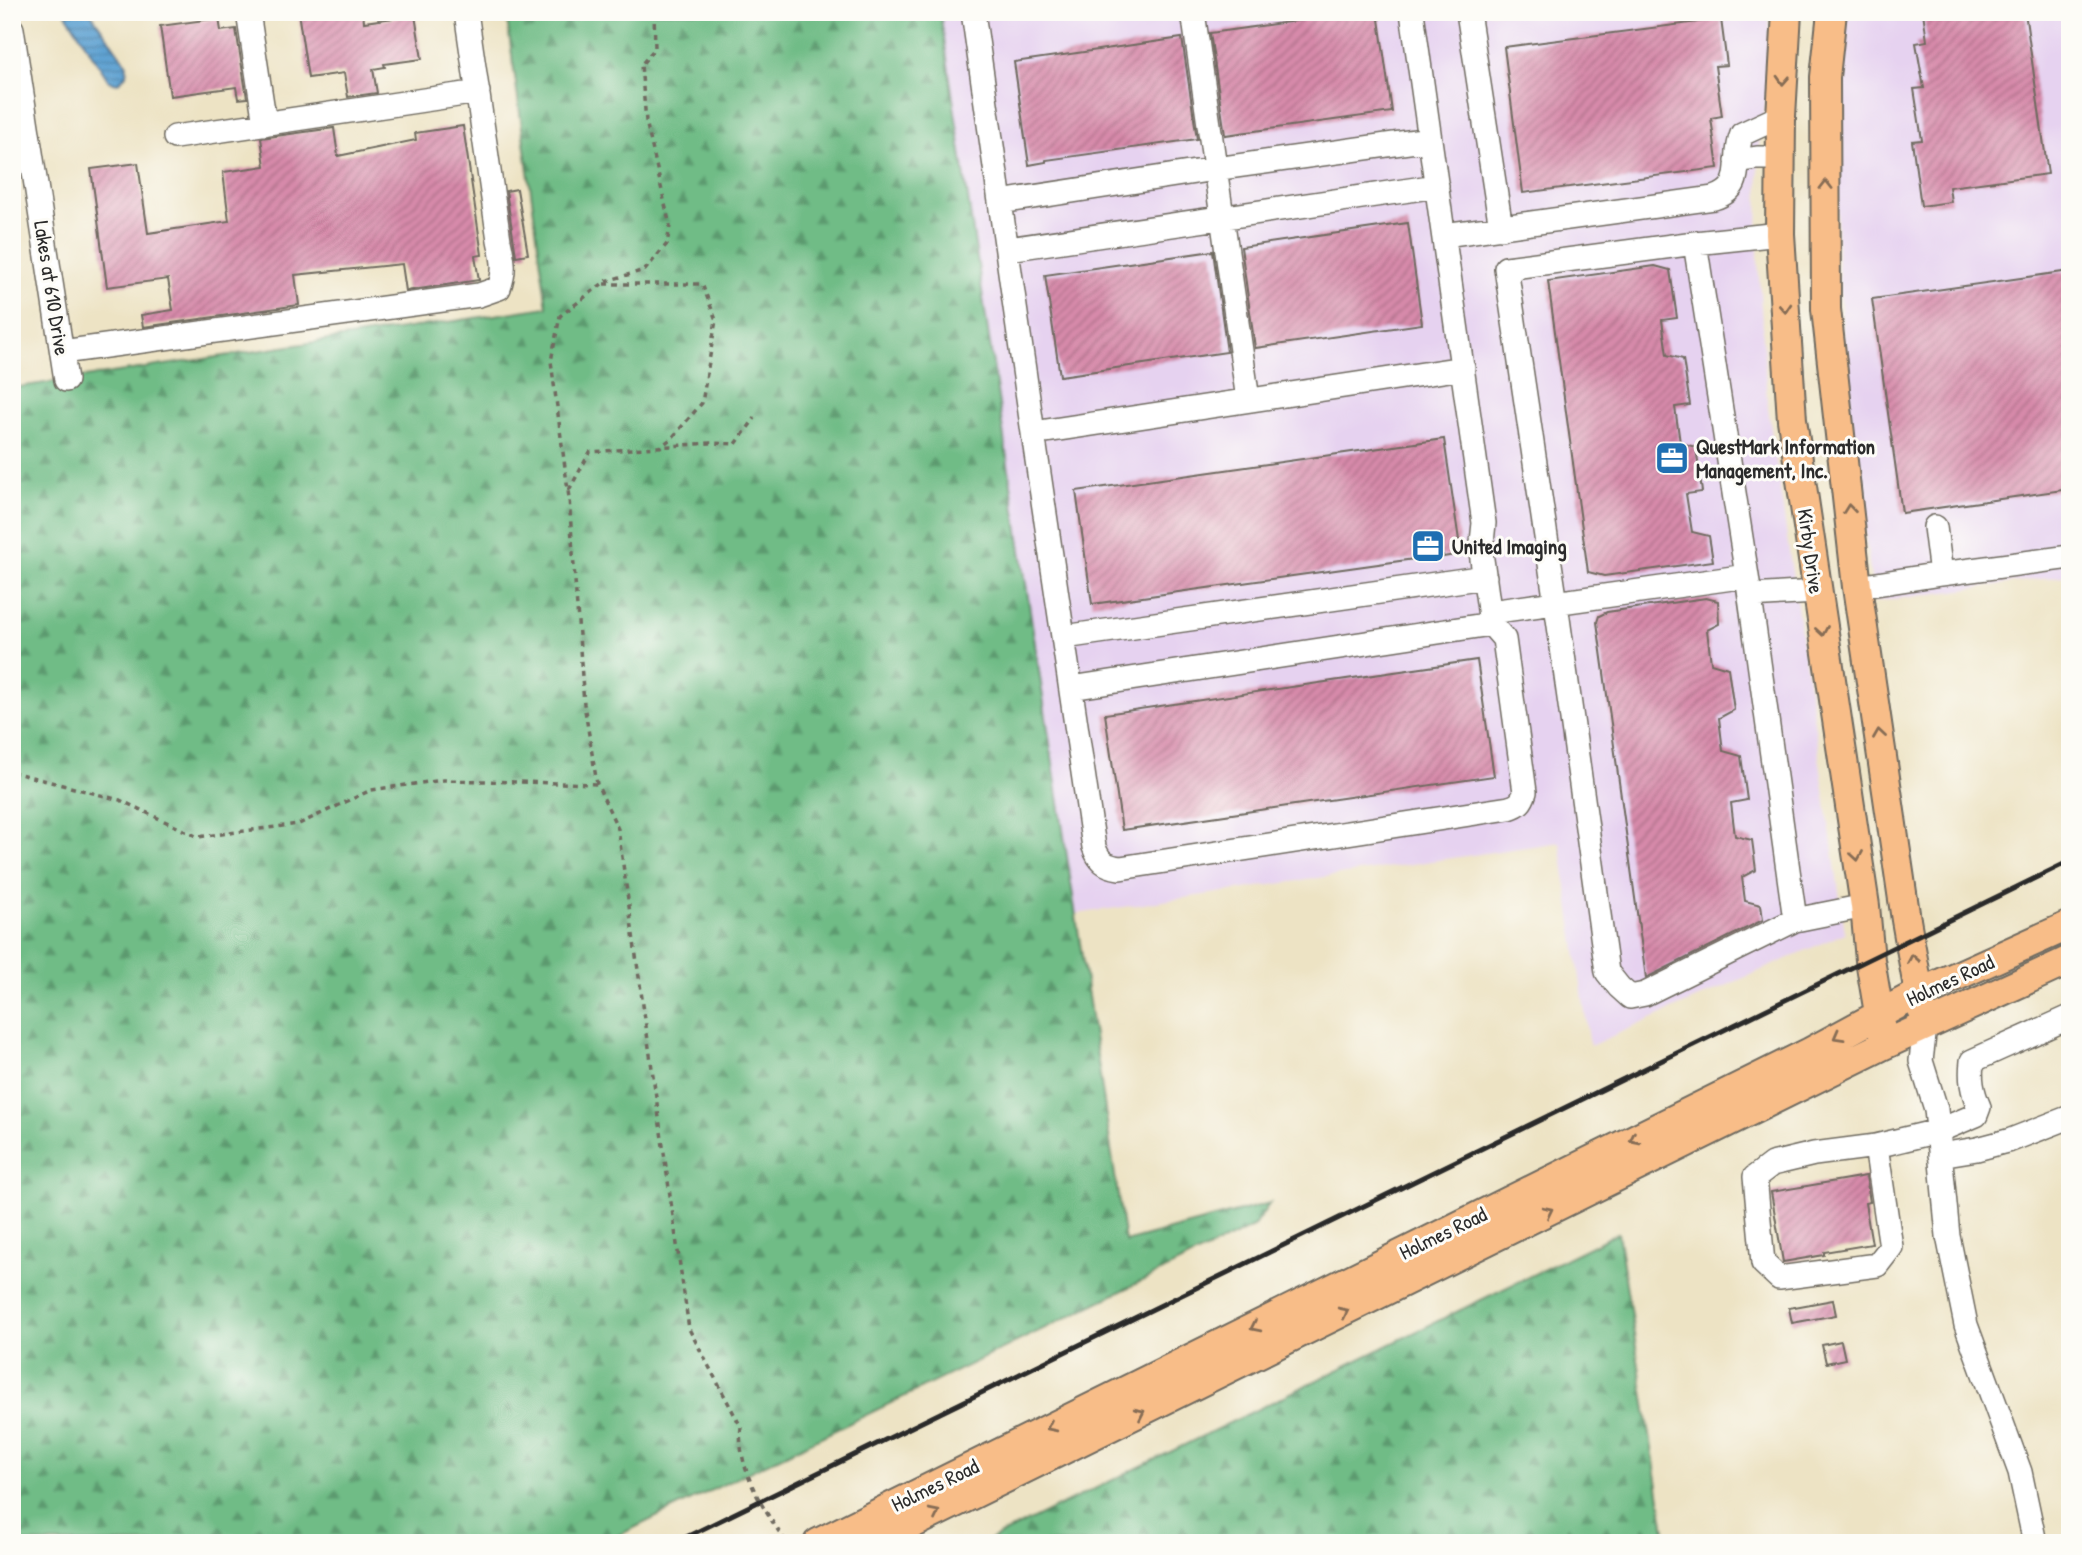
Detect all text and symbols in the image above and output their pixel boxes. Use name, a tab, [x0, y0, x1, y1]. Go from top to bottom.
one-way arrow	[1776, 75, 1791, 86]
one-way arrow	[1818, 179, 1833, 190]
street label: Lakes at 610 Drive	[27, 219, 77, 357]
one-way arrow	[1777, 302, 1792, 313]
place label: QuestMark Information Management, Inc.	[1696, 432, 1875, 486]
office icon: QuestMark Information Management, Inc.	[1653, 439, 1691, 477]
one-way arrow	[1842, 503, 1857, 514]
street label: Kirby Drive	[1791, 507, 1831, 595]
office icon: United Imaging	[1409, 527, 1447, 565]
place label: United Imaging	[1452, 532, 1567, 562]
one-way arrow	[1815, 625, 1830, 637]
one-way arrow	[1872, 729, 1887, 740]
one-way arrow	[1849, 850, 1864, 861]
street label: Holmes Road	[1901, 947, 1999, 1013]
one-way arrow	[1906, 953, 1921, 965]
one-way arrow	[1832, 1028, 1845, 1041]
one-way arrow	[1629, 1130, 1641, 1144]
street label: Holmes Road	[1394, 1199, 1492, 1267]
one-way arrow	[1541, 1206, 1553, 1220]
one-way arrow	[1337, 1307, 1349, 1321]
one-way arrow	[1250, 1318, 1262, 1332]
one-way arrow	[1133, 1408, 1145, 1422]
one-way arrow	[1046, 1419, 1058, 1433]
street label: Holmes Road	[886, 1451, 984, 1519]
one-way arrow	[928, 1507, 940, 1521]

